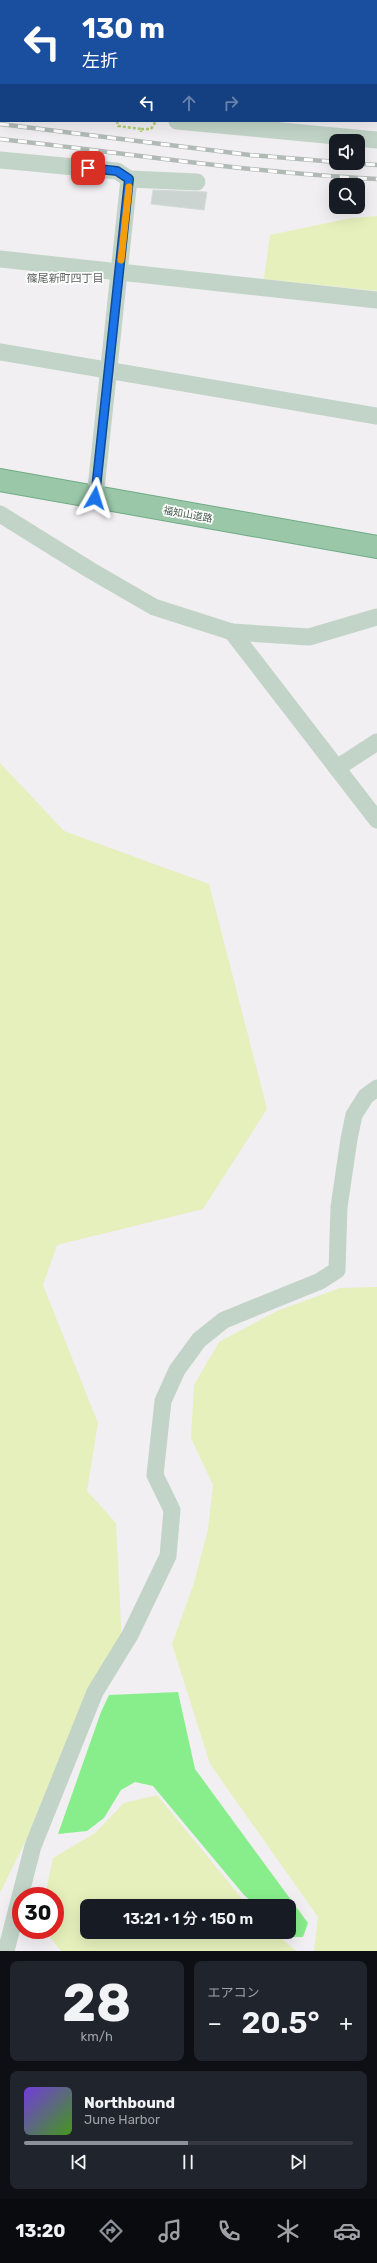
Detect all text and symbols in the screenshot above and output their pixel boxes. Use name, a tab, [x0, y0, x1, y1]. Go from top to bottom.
text: 130 m	[82, 12, 165, 45]
icon: left	[16, 16, 68, 68]
text: 左折	[82, 50, 118, 72]
icon: left	[136, 92, 158, 114]
icon: ahead	[178, 92, 200, 114]
icon: right	[220, 92, 242, 114]
map controls	[329, 134, 365, 214]
button: sound	[329, 134, 365, 170]
pin	[71, 151, 105, 185]
icon: arrive	[77, 157, 99, 179]
button: search	[329, 178, 365, 214]
district label: 篠尾新町四丁目	[27, 272, 104, 285]
position arrow	[74, 477, 116, 519]
street label: 福知山道路	[162, 505, 213, 525]
speed limit sign: 30	[12, 1887, 64, 1939]
text: 13:21 · 1 分 · 150 m	[123, 1910, 253, 1928]
text: 28	[62, 1972, 131, 2034]
text: エアコン	[208, 1985, 260, 2000]
text: 20.5°	[241, 2005, 320, 2041]
text: −	[208, 2010, 222, 2037]
text: +	[339, 2010, 353, 2037]
text: km/h	[81, 2029, 113, 2044]
text: Northbound	[84, 2094, 175, 2112]
text: June Harbor	[84, 2112, 160, 2127]
icon: previous	[68, 2151, 90, 2173]
icon: pause	[177, 2151, 199, 2173]
icon: next	[287, 2151, 309, 2173]
icon: directions	[97, 2217, 125, 2245]
icon: music	[156, 2217, 184, 2245]
icon: phone	[215, 2217, 243, 2245]
icon: climate	[274, 2217, 302, 2245]
icon: car	[333, 2217, 361, 2245]
text: 13:20	[16, 2220, 66, 2242]

